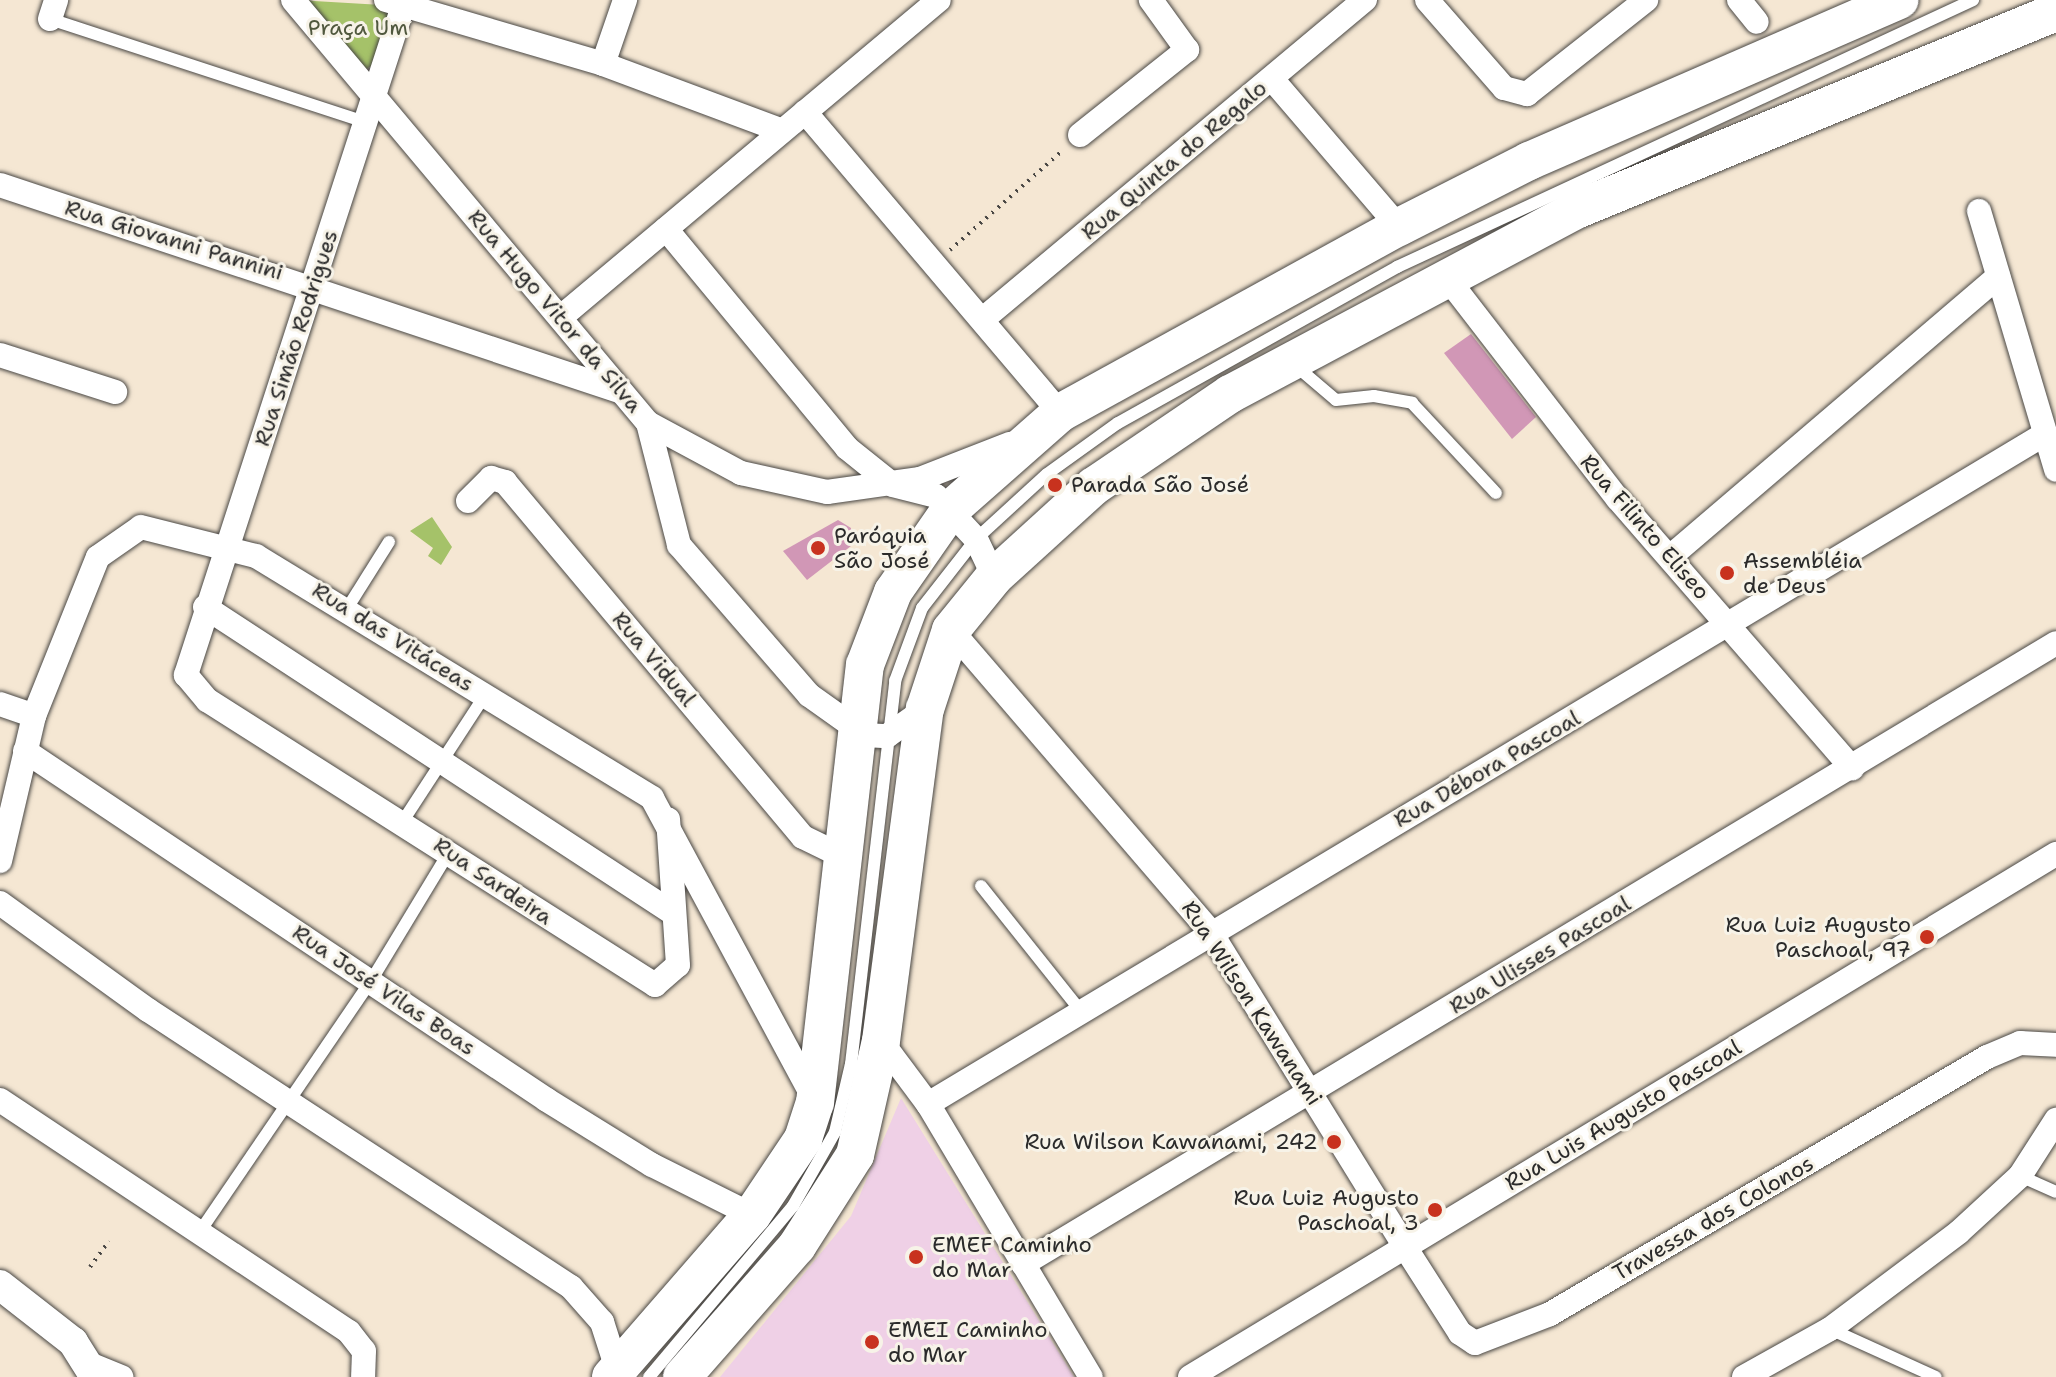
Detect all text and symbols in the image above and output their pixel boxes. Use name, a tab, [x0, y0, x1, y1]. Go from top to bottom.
park label: Praça Um	[308, 15, 408, 41]
street label: Rua Quinta do Regalo	[1076, 75, 1272, 245]
street label: Rua Giovanni Pannini	[62, 194, 286, 286]
street label: Rua Hugo Vitor da Silva	[462, 204, 648, 418]
street label: Rua Simão Rodrigues	[249, 227, 343, 449]
street label: Rua Filinto Eliseo	[1575, 449, 1715, 605]
place label: Parada São José	[1071, 472, 1249, 498]
marker: Parada São José	[1046, 476, 1064, 494]
place label: Paróquia São José	[834, 522, 930, 574]
marker: Paróquia São José	[809, 539, 827, 557]
place label: Assembléia de Deus	[1743, 547, 1862, 598]
marker: Assembléia de Deus	[1718, 564, 1736, 582]
street label: Rua das Vitáceas	[307, 577, 479, 697]
street label: Rua Vidual	[607, 606, 701, 712]
street label: Rua Débora Pascoal	[1389, 705, 1585, 833]
street label: Rua Sardeira	[429, 832, 557, 930]
street label: Rua Ulisses Pascoal	[1445, 890, 1635, 1020]
street label: Rua Wilson Kawanami	[1176, 896, 1328, 1110]
place label: Rua Luiz Augusto Paschoal, 97	[1726, 911, 1911, 962]
street label: Rua José Vilas Boas	[287, 919, 481, 1061]
marker: Rua Luiz Augusto Paschoal, 97	[1918, 928, 1936, 946]
street label: Rua Luis Augusto Pascoal	[1500, 1034, 1746, 1196]
place label: Rua Wilson Kawanami, 242	[1024, 1129, 1318, 1155]
marker: Rua Wilson Kawanami, 242	[1325, 1133, 1343, 1151]
street label: Travessa dos Colonos	[1608, 1150, 1818, 1286]
place label: Rua Luiz Augusto Paschoal, 3	[1234, 1184, 1419, 1236]
marker: Rua Luiz Augusto Paschoal, 3	[1426, 1201, 1444, 1219]
place label: EMEF Caminho do Mar	[932, 1231, 1092, 1282]
marker: EMEF Caminho do Mar	[907, 1248, 925, 1266]
place label: EMEI Caminho do Mar	[888, 1316, 1048, 1368]
marker: EMEI Caminho do Mar	[863, 1333, 881, 1351]

